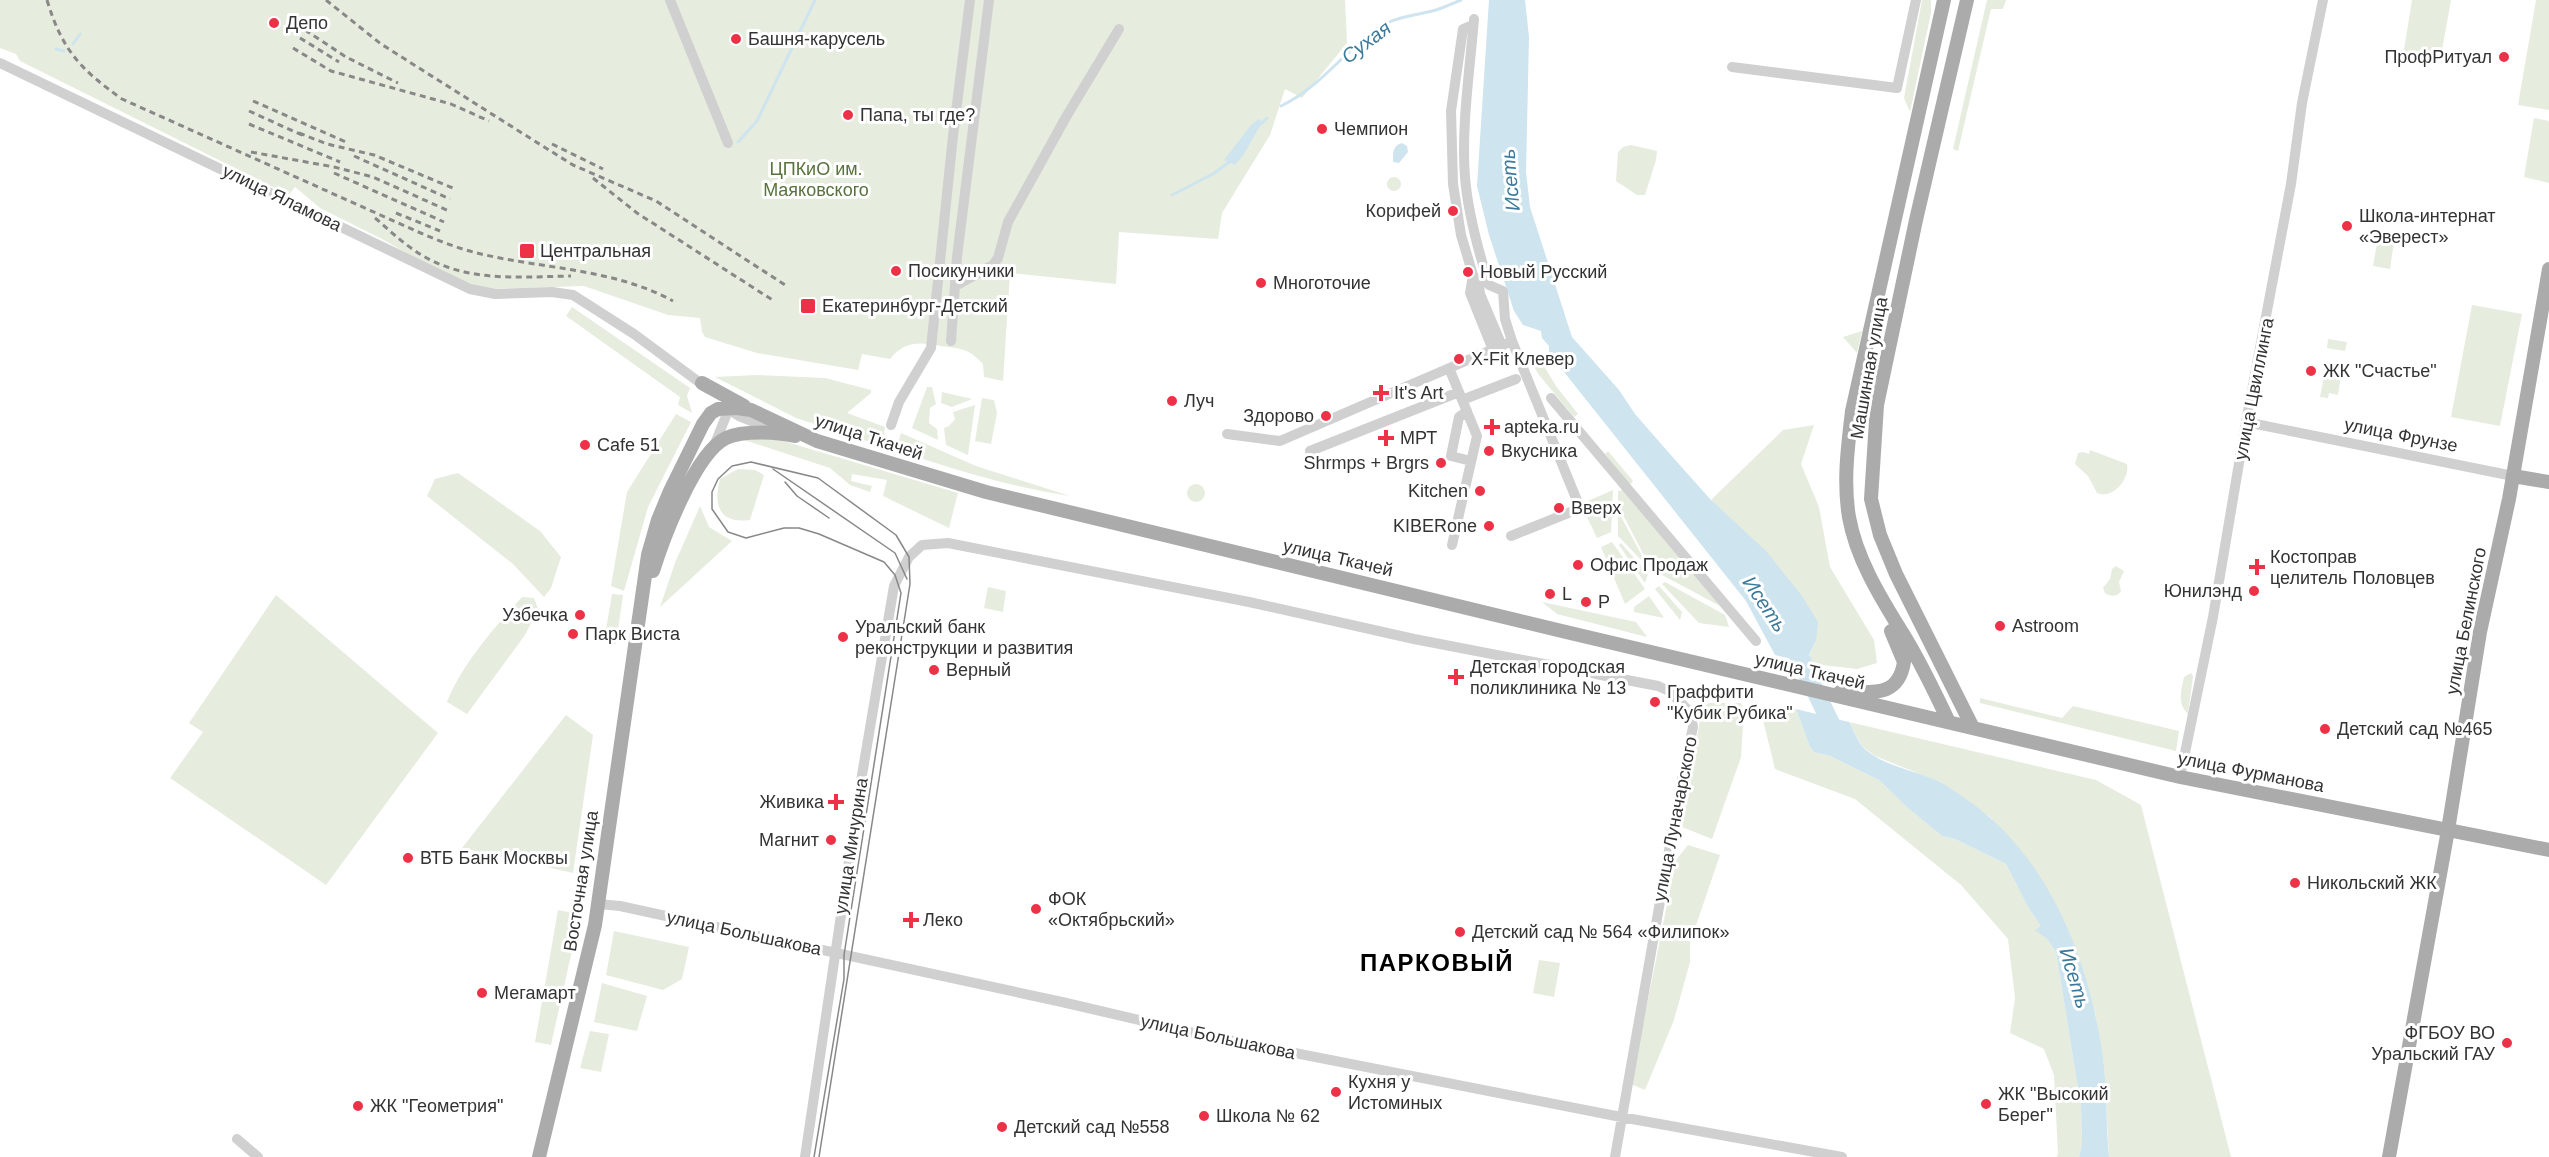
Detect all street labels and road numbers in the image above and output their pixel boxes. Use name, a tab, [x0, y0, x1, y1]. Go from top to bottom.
street label: улица Яламова	[219, 161, 346, 236]
street label: Машинная улица	[1847, 294, 1892, 441]
street label: улица Цвиллинга	[2230, 315, 2278, 462]
street label: улица Ткачей	[813, 410, 925, 464]
street label: улица Фрунзе	[2343, 414, 2459, 456]
street label: улица Ткачей	[1281, 536, 1395, 580]
street label: улица Белинского	[2442, 546, 2490, 696]
street label: улица Ткачей	[1753, 649, 1867, 693]
street label: улица Луначарского	[1649, 735, 1701, 903]
street label: улица Фурманова	[2176, 748, 2327, 796]
street label: улица Мичурина	[830, 775, 872, 916]
street label: Восточная улица	[560, 808, 602, 953]
street label: улица Большакова	[665, 907, 824, 959]
street label: улица Большакова	[1139, 1011, 1298, 1063]

